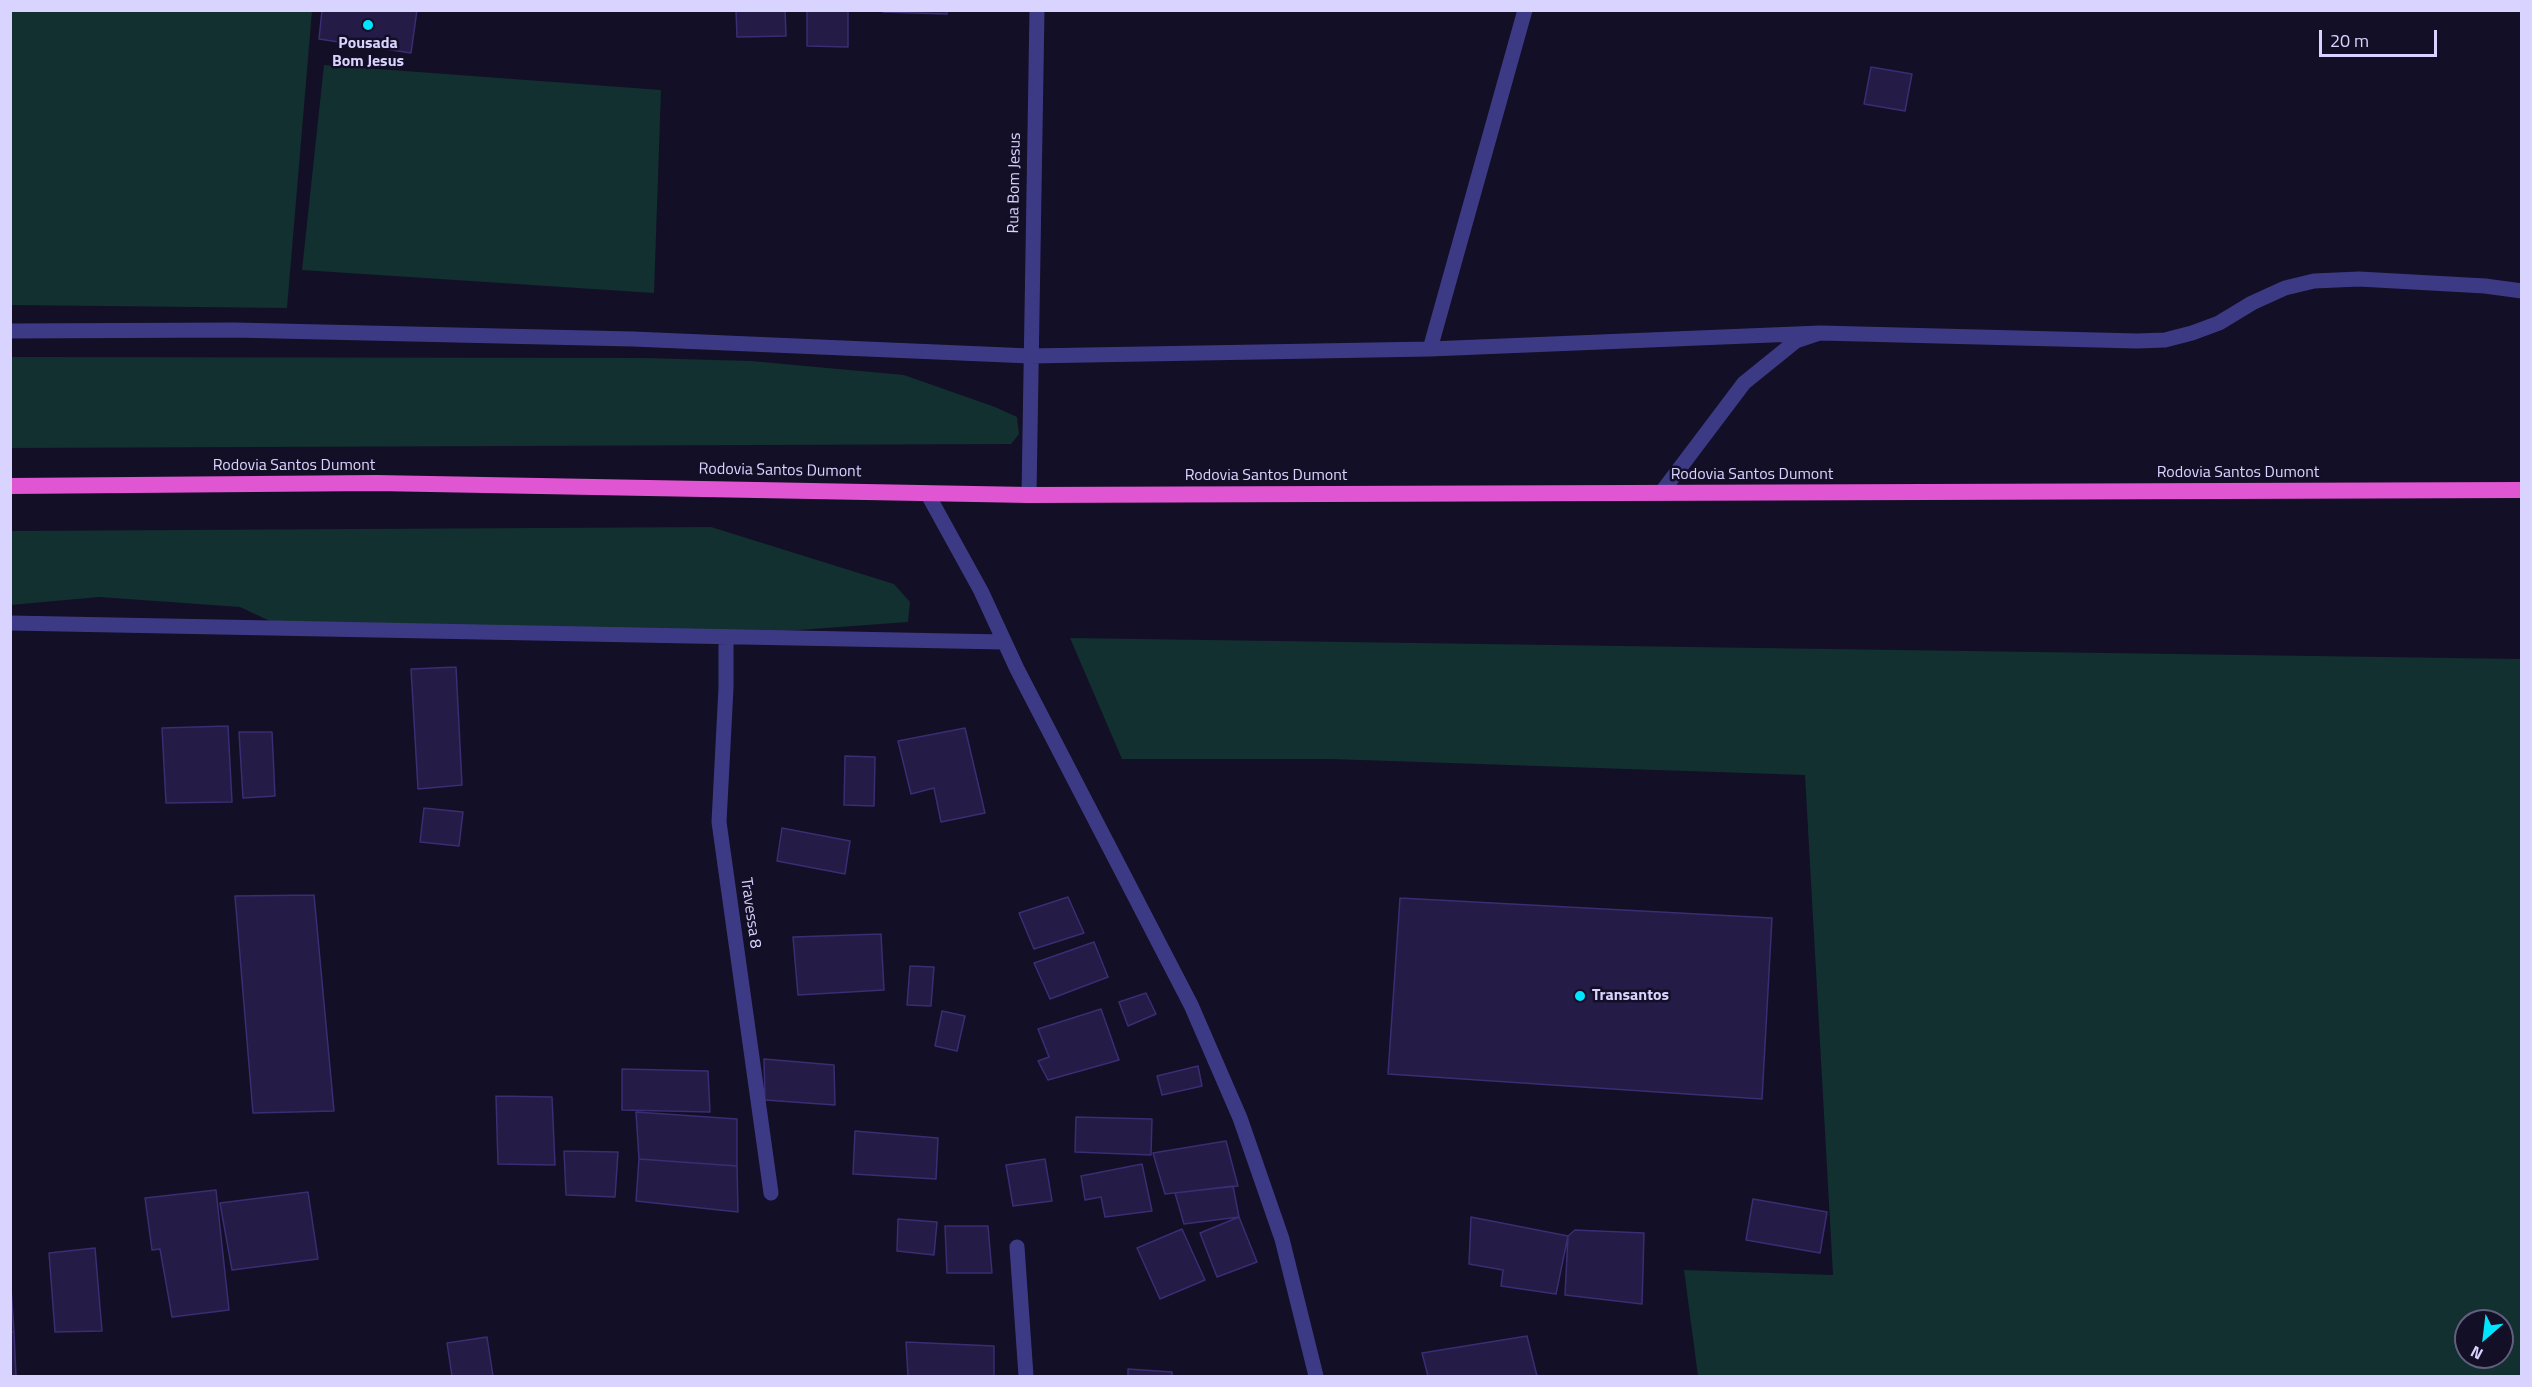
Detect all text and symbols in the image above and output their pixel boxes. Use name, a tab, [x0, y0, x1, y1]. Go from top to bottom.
marker: Pousada Bom Jesus	[361, 18, 375, 32]
scale bar	[2322, 18, 2440, 56]
text: 20 m	[2330, 27, 2369, 54]
place label: Pousada Bom Jesus	[332, 34, 404, 72]
street label: Rua Bom Jesus	[1005, 132, 1025, 234]
street label: Rodovia Santos Dumont	[213, 456, 375, 476]
street label: Rodovia Santos Dumont	[698, 460, 862, 482]
street label: Rodovia Santos Dumont	[2157, 463, 2319, 483]
street label: Rodovia Santos Dumont	[1671, 465, 1833, 485]
street label: Rodovia Santos Dumont	[1185, 466, 1347, 486]
street label: Travessa 8	[736, 876, 764, 950]
place label: Transantos	[1592, 986, 1669, 1006]
marker: Transantos	[1573, 989, 1587, 1003]
north arrow	[2454, 1309, 2514, 1369]
text: N	[2466, 1340, 2487, 1366]

